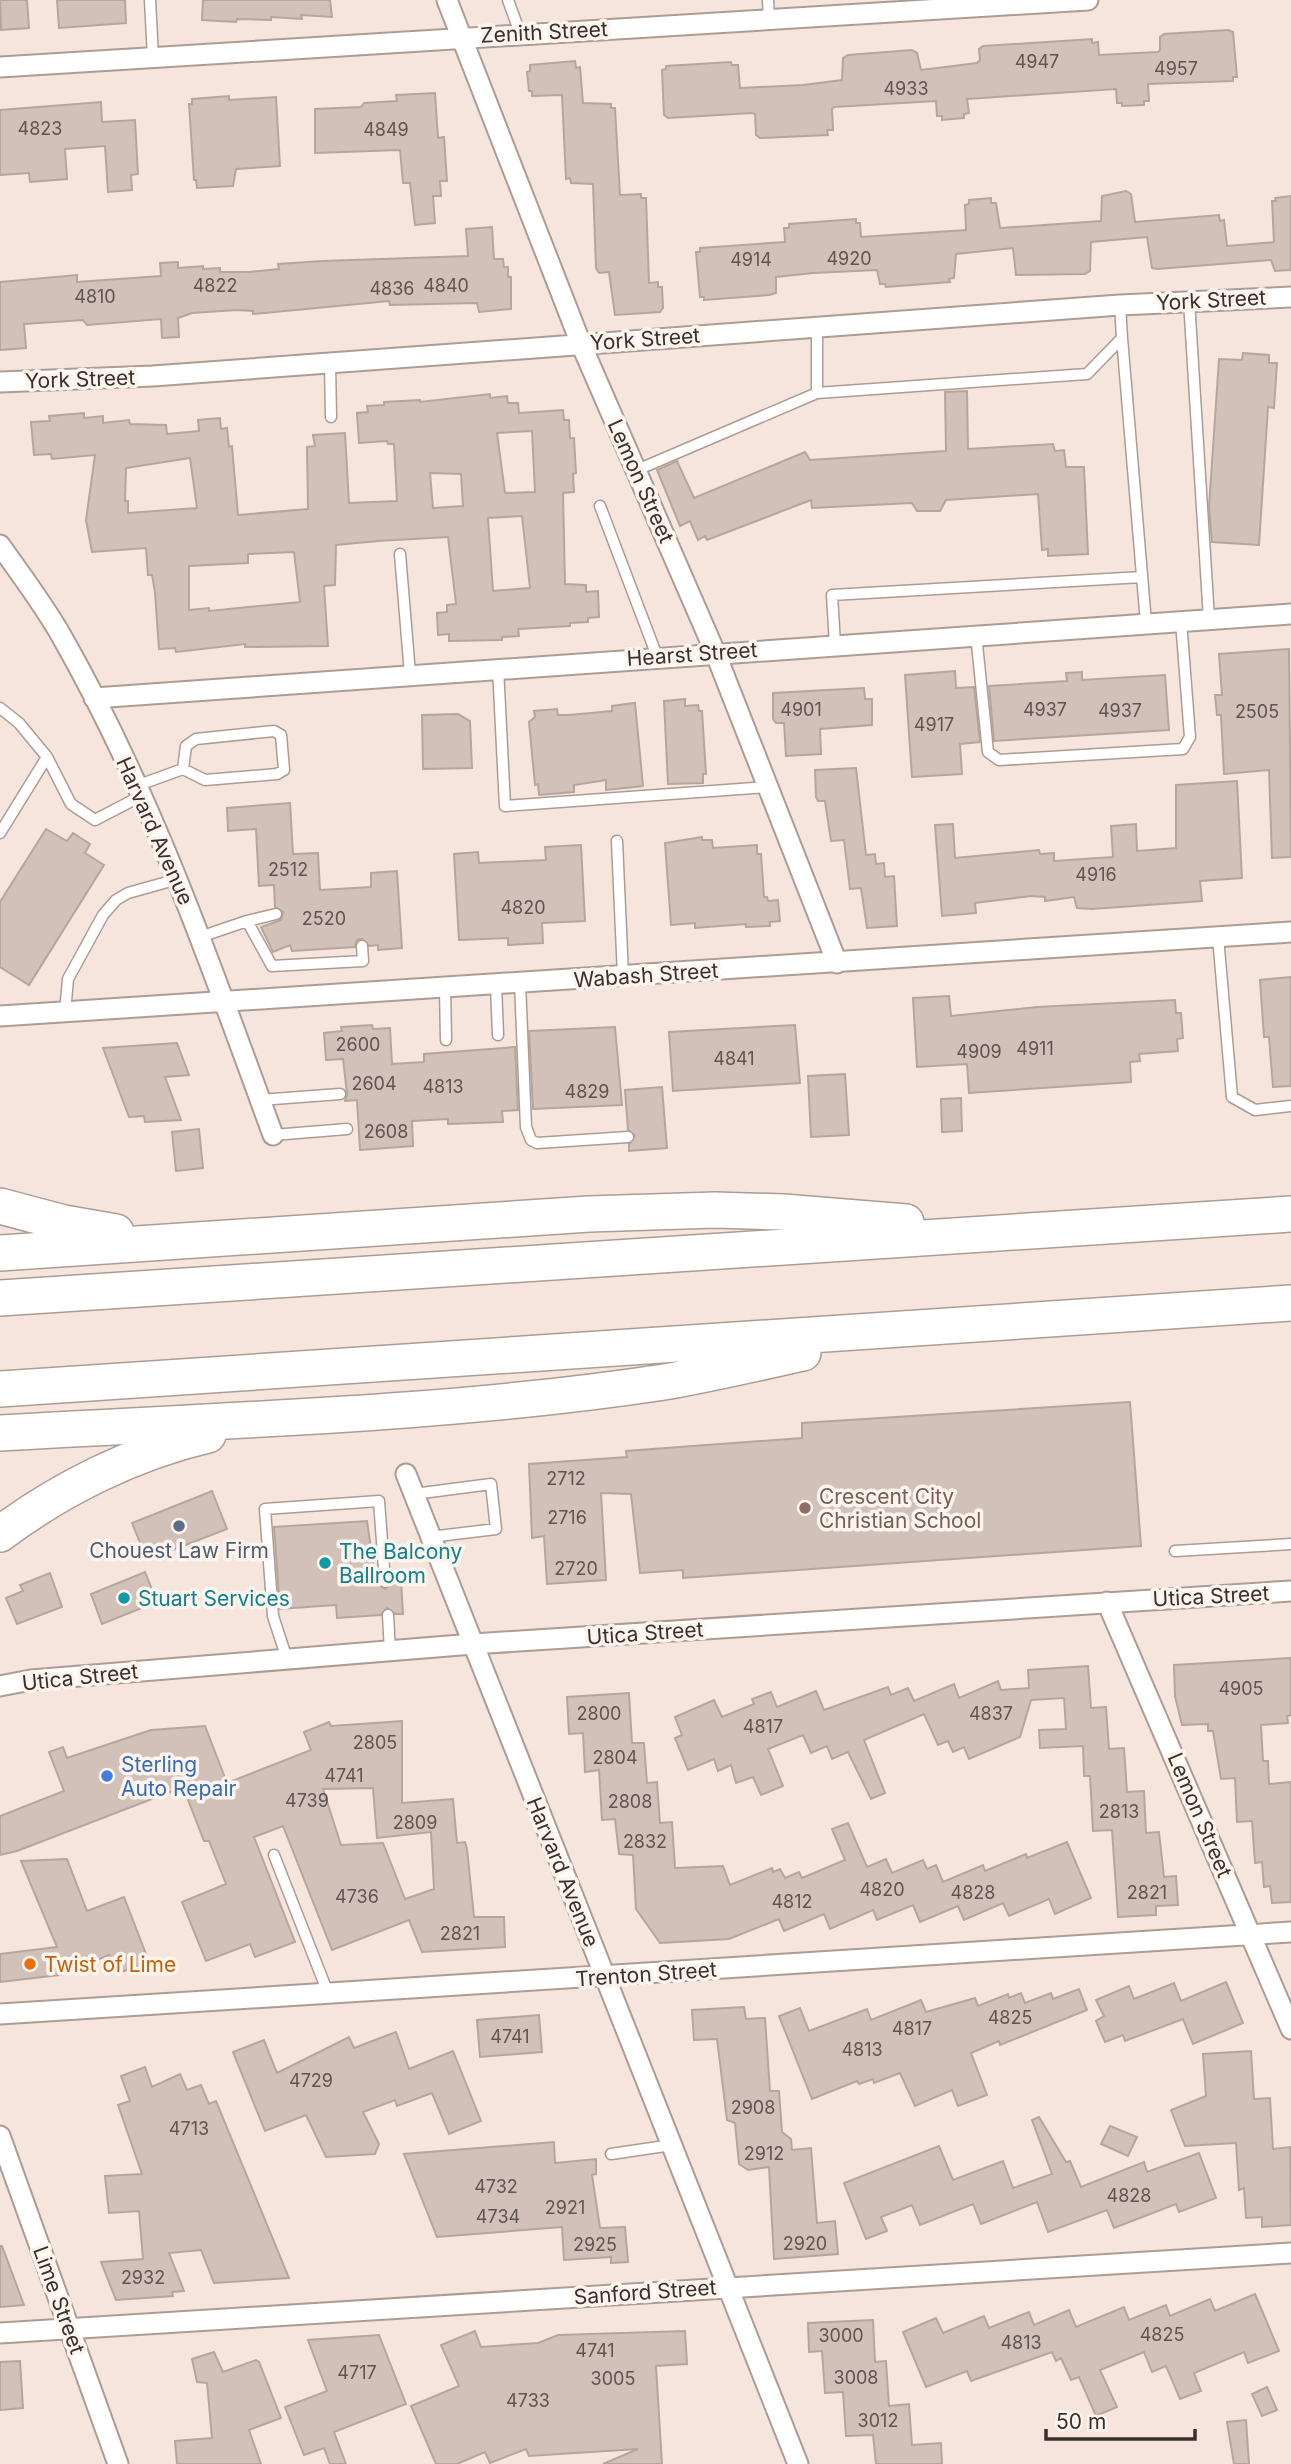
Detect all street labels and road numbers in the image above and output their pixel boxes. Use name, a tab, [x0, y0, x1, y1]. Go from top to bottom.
street label: Zenith Street	[480, 16, 608, 48]
street label: York Street	[1155, 285, 1267, 315]
street label: York Street	[589, 323, 701, 355]
street label: York Street	[25, 365, 136, 393]
street label: Lemon Street	[603, 415, 679, 547]
street label: Hearst Street	[626, 637, 758, 671]
street label: Harvard Avenue	[111, 753, 199, 909]
street label: Wabash Street	[573, 957, 719, 993]
street label: Utica Street	[1152, 1580, 1270, 1612]
street label: Utica Street	[586, 1616, 704, 1650]
street label: Utica Street	[21, 1658, 139, 1696]
street label: Lemon Street	[1163, 1749, 1237, 1881]
street label: Harvard Avenue	[522, 1794, 604, 1950]
street label: Trenton Street	[575, 1957, 718, 1991]
street label: Lime Street	[28, 2243, 90, 2357]
street label: Sanford Street	[573, 2275, 717, 2309]

